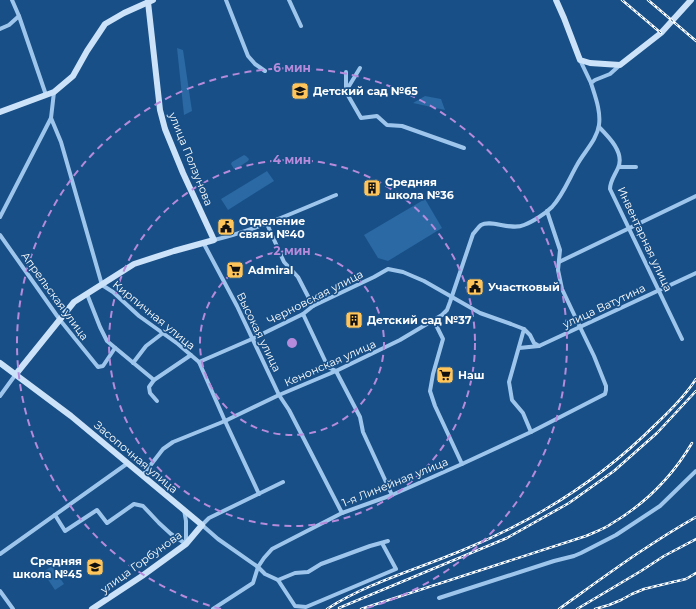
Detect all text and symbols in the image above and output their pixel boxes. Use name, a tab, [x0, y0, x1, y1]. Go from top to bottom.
text: 6 мин	[273, 60, 311, 75]
school or university icon: Детский сад №65	[290, 81, 310, 101]
place label: Детский сад №65	[313, 84, 418, 98]
street label: улица Ползунова	[165, 109, 216, 208]
text: 4 мин	[273, 152, 311, 167]
place label: Средняя школа №36	[385, 175, 454, 202]
building icon: Средняя школа №36	[362, 178, 382, 198]
street label: Инвентарная улица	[615, 184, 675, 294]
place label: Отделение связи №40	[239, 214, 305, 241]
public building icon: Отделение связи №40	[216, 217, 236, 237]
text: 2 мин	[273, 243, 311, 258]
street label: Апрельская улица	[18, 249, 92, 343]
supermarket icon: Admiral	[225, 260, 245, 280]
place label: Admiral	[247, 263, 293, 277]
street label: Черновская улица	[265, 267, 365, 327]
street label: Кирпичная улица	[110, 277, 198, 353]
public building icon: Участковый	[465, 277, 485, 297]
place label: Участковый	[488, 280, 560, 294]
street label: улица Ватутина	[559, 281, 648, 332]
street label: Высокая улица	[234, 290, 284, 374]
building icon: Детский сад №37	[344, 310, 364, 330]
place label: Детский сад №37	[367, 313, 472, 327]
centre of rings	[285, 336, 299, 350]
street label: Кенонская улица	[282, 337, 378, 389]
supermarket icon: Наш	[435, 365, 455, 385]
place label: Наш	[458, 368, 484, 382]
street label: Засопочная улица	[91, 418, 181, 496]
street label: 1-я Линейная улица	[340, 454, 450, 510]
street label: улица Горбунова	[97, 528, 185, 597]
place label: Средняя школа №45	[13, 554, 82, 581]
school or university icon: Средняя школа №45	[85, 557, 105, 577]

